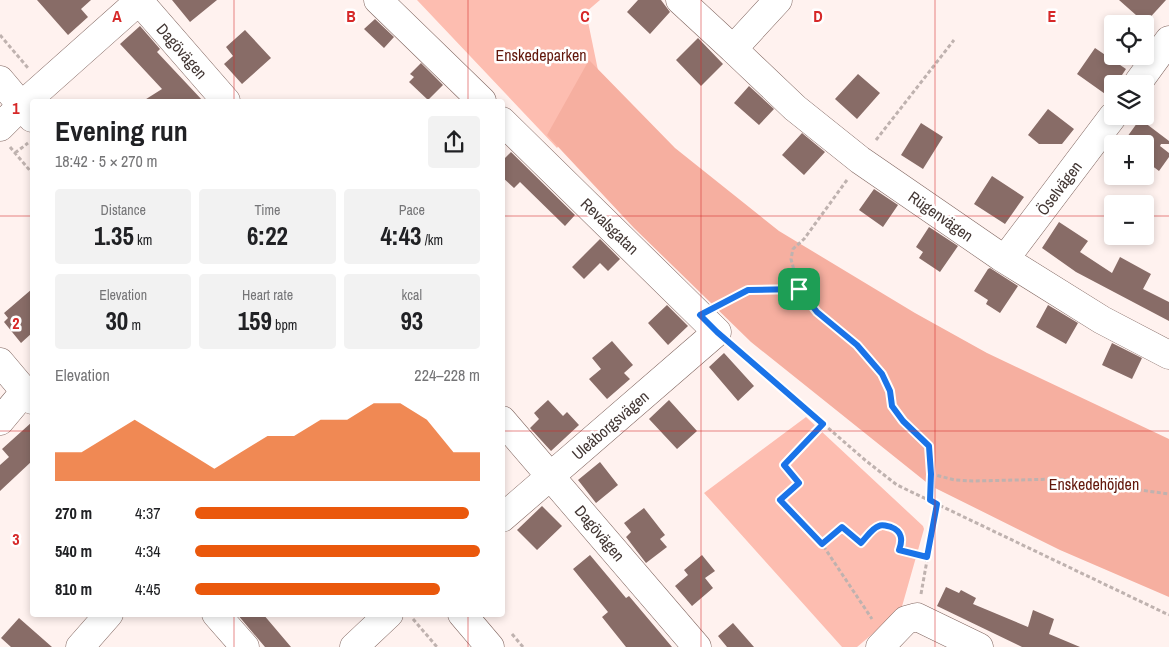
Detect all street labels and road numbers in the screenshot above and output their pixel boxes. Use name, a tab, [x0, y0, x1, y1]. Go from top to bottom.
street label: Dagövägen	[152, 18, 212, 84]
street label: Öselvägen	[1031, 156, 1087, 220]
street label: Rügenvägen	[904, 186, 978, 246]
street label: Revalsgatan	[576, 193, 644, 259]
street label: Uleåborgsvägen	[567, 385, 653, 465]
street label: Dagövägen	[570, 500, 630, 566]

